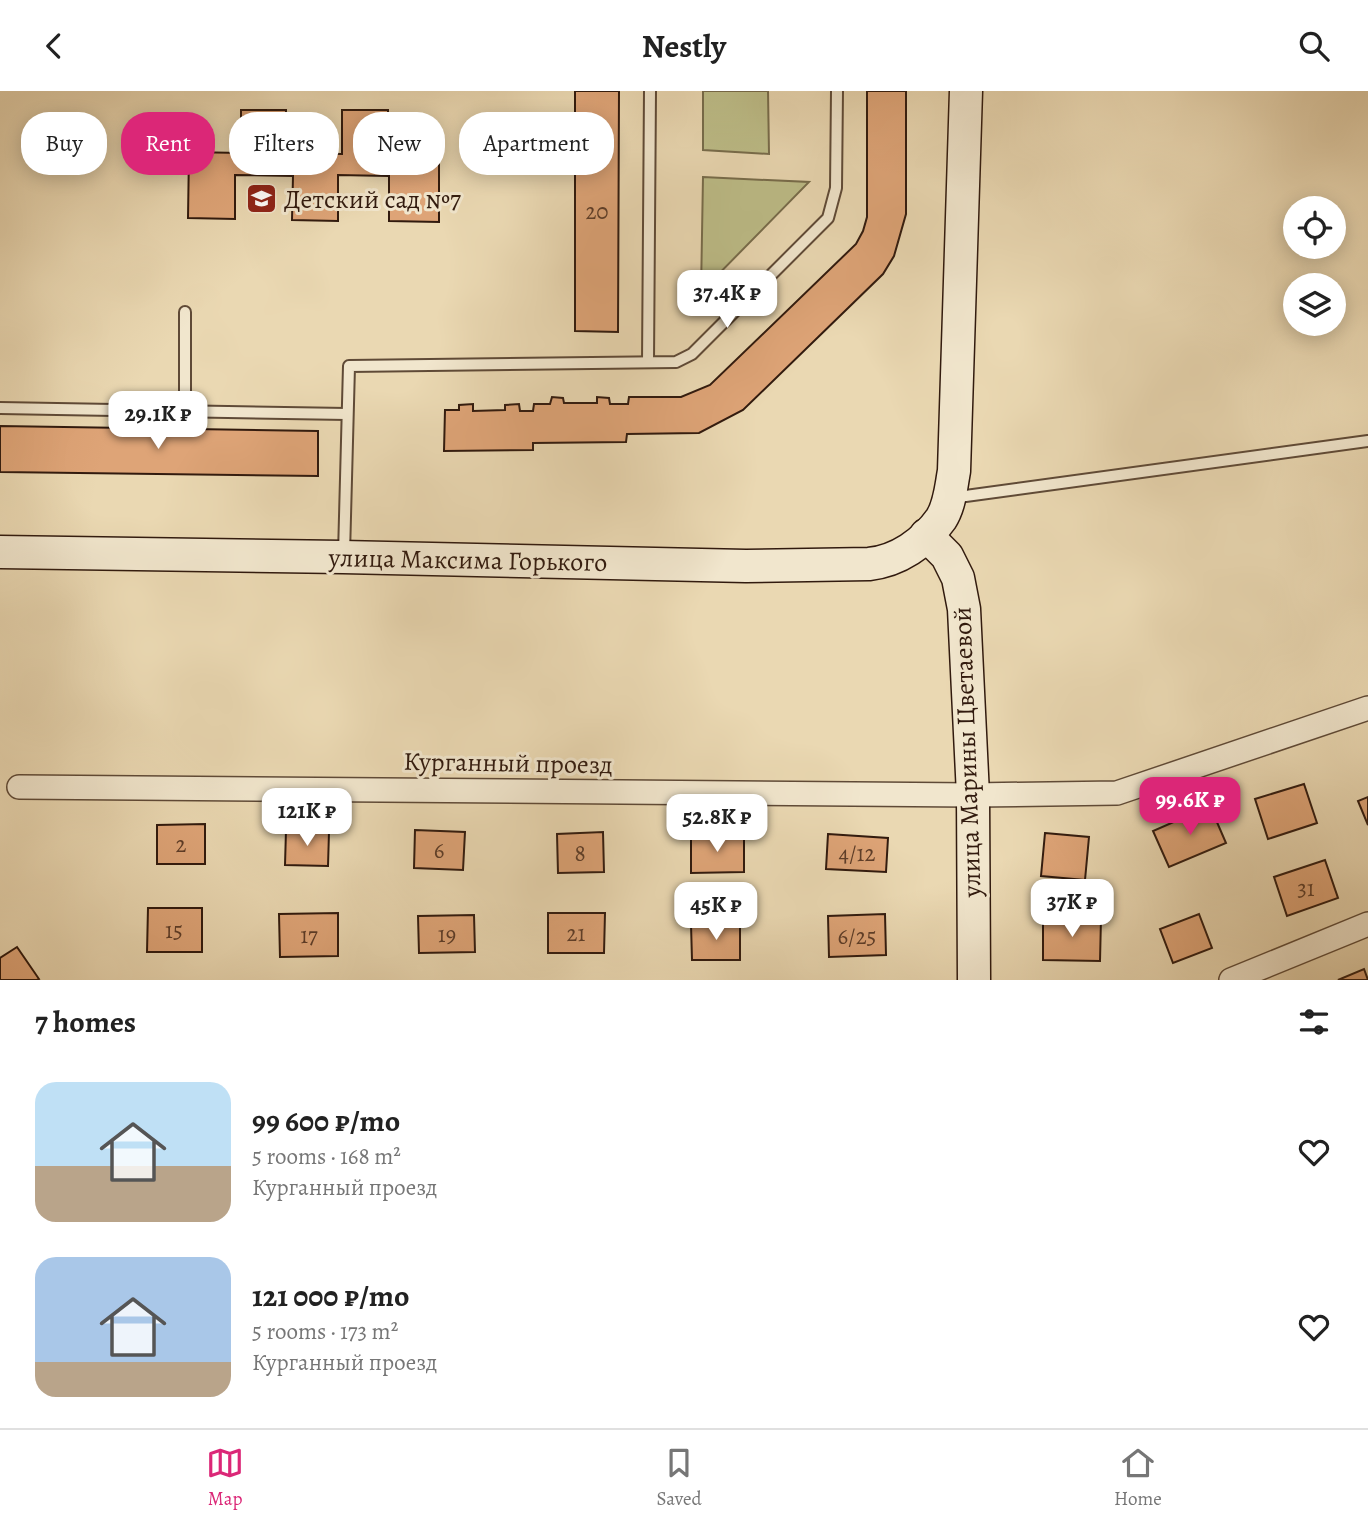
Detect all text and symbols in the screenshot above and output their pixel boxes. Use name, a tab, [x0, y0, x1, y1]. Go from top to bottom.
text: Nestly	[642, 24, 726, 68]
icon: back	[35, 27, 73, 65]
icon: search	[1295, 27, 1333, 65]
chip: Buy	[21, 112, 107, 175]
chip: Rent	[121, 112, 215, 175]
chip: Filters	[229, 112, 339, 175]
chip: New	[353, 112, 445, 175]
chip: Apartment	[459, 112, 614, 175]
school or university icon: Детский сад №7	[244, 182, 278, 216]
place label: Детский сад №7	[284, 182, 461, 217]
house number: 20	[585, 196, 609, 227]
map controls	[1283, 196, 1346, 336]
button: locate	[1283, 196, 1346, 259]
pin: 37.4K ₽	[662, 271, 792, 330]
button: layers	[1283, 273, 1346, 336]
text: 37.4K ₽	[693, 277, 761, 308]
pin: 29.1K ₽	[93, 391, 223, 451]
text: 29.1K ₽	[124, 398, 192, 429]
street label: улица Максима Горького	[327, 540, 608, 580]
street label: улица Марины Цветаевой	[944, 606, 990, 899]
street label: Курганный проезд	[403, 744, 613, 782]
pin: 99.6K ₽	[1125, 777, 1255, 837]
text: 99.6K ₽	[1155, 784, 1225, 815]
pin: 121K ₽	[250, 789, 364, 848]
text: 121K ₽	[278, 795, 336, 826]
pin: 52.8K ₽	[652, 795, 782, 854]
text: 52.8K ₽	[682, 801, 752, 832]
house number: 2	[176, 829, 187, 860]
house number: 6	[434, 835, 444, 866]
house number: 8	[574, 838, 586, 869]
house number: 4/12	[839, 838, 875, 869]
house number: 31	[1297, 873, 1315, 904]
pin: 37K ₽	[1023, 879, 1121, 939]
pin: 45K ₽	[667, 883, 765, 942]
text: 37K ₽	[1047, 886, 1097, 917]
text: 45K ₽	[690, 889, 742, 920]
house number: 15	[165, 915, 183, 946]
house number: 21	[567, 918, 586, 949]
house number: 19	[438, 919, 456, 950]
house number: 17	[300, 920, 318, 951]
house number: 6/25	[837, 921, 877, 952]
text: 7 homes	[35, 1002, 136, 1042]
icon: filters	[1295, 1003, 1333, 1041]
text: 99 600 ₽/mo	[252, 1101, 400, 1141]
icon: home	[91, 1110, 175, 1194]
icon: heart	[1295, 1133, 1333, 1171]
text: 5 rooms · 168 m²	[252, 1141, 401, 1172]
text: Курганный проезд	[252, 1172, 437, 1203]
text: 121 000 ₽/mo	[252, 1276, 409, 1316]
icon: home	[91, 1285, 175, 1369]
icon: heart	[1295, 1308, 1333, 1346]
text: 5 rooms · 173 m²	[252, 1316, 398, 1347]
text: Курганный проезд	[252, 1347, 437, 1378]
tab: Map	[206, 1444, 244, 1512]
tab: Saved	[657, 1444, 702, 1512]
tab: Home	[1114, 1444, 1162, 1512]

